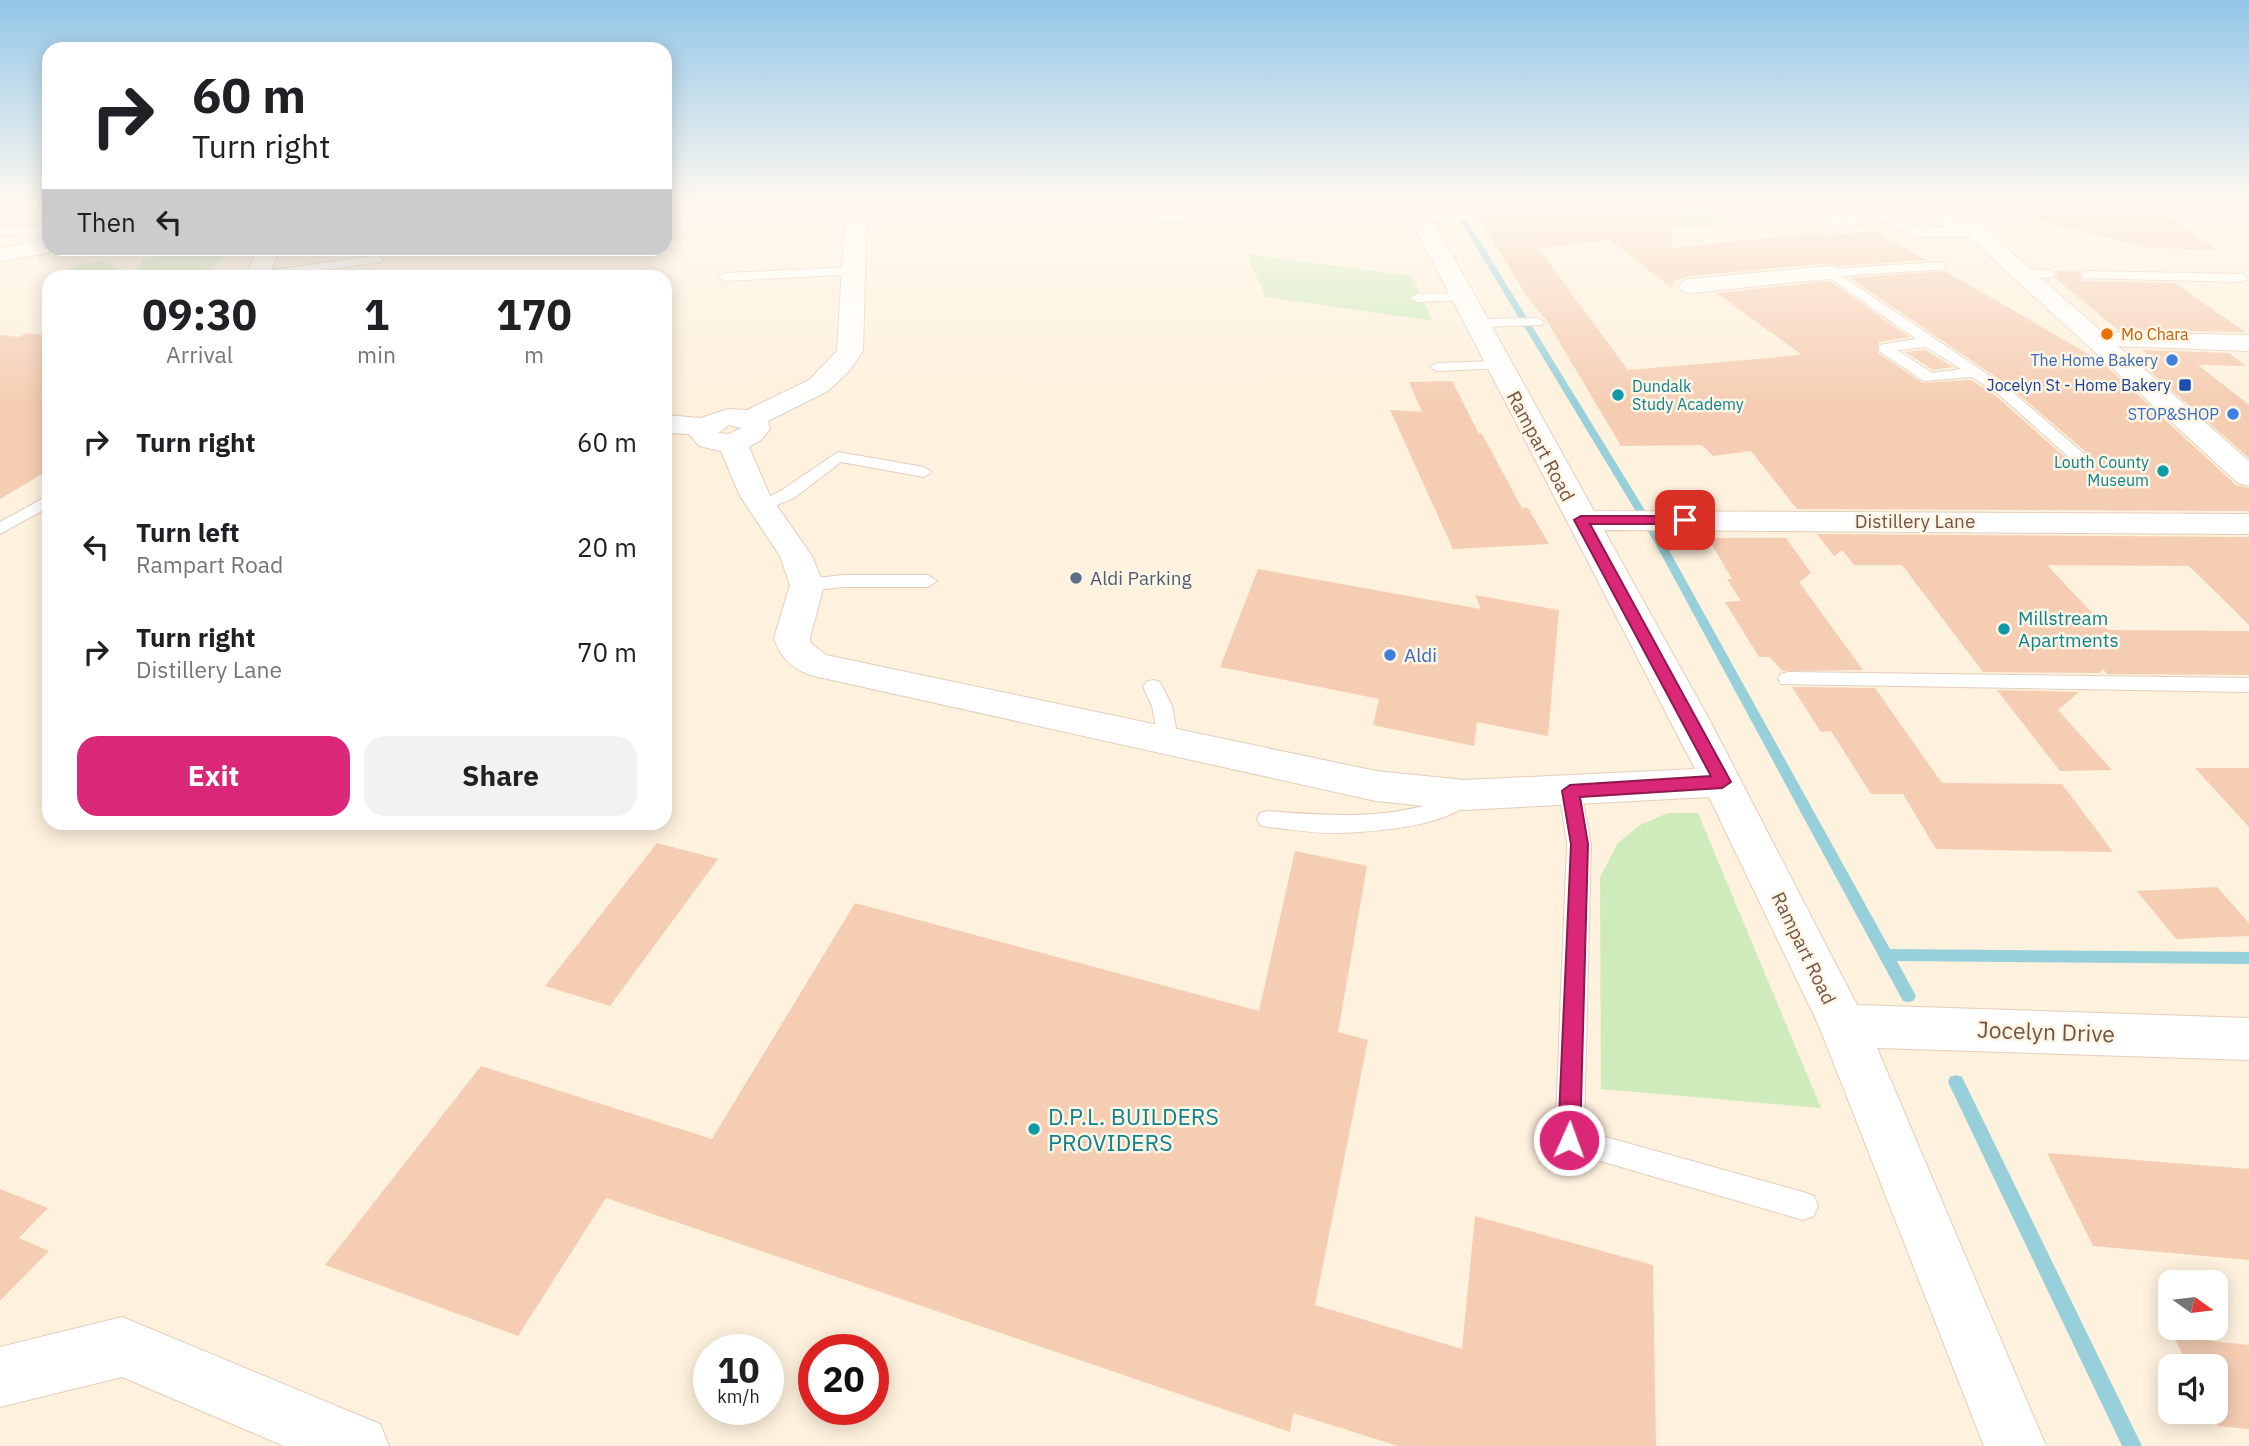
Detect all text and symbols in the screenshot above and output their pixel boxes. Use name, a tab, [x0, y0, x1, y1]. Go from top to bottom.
text: 60 m	[192, 63, 306, 126]
icon: right	[77, 70, 168, 161]
text: Turn right	[192, 125, 330, 167]
icon: left	[150, 203, 188, 241]
text: Then	[77, 205, 136, 239]
text: 09:30	[142, 287, 257, 342]
text: 1	[364, 287, 389, 342]
text: 170	[496, 287, 572, 342]
place label: Mo Chara	[2121, 324, 2189, 344]
marker: Mo Chara	[2099, 326, 2115, 342]
text: Arrival	[166, 339, 233, 369]
text: min	[357, 339, 396, 369]
text: m	[524, 339, 544, 369]
place label: The Home Bakery	[2030, 350, 2158, 370]
marker: The Home Bakery	[2164, 352, 2180, 368]
place label: Jocelyn St - Home Bakery	[1987, 375, 2171, 395]
place label: Dundalk Study Academy	[1632, 376, 1744, 414]
marker: Jocelyn St - Home Bakery	[2177, 377, 2193, 393]
street label: Rampart Road	[1502, 387, 1580, 505]
marker: Dundalk Study Academy	[1610, 387, 1626, 403]
place label: STOP&SHOP	[2128, 404, 2219, 424]
marker: STOP&SHOP	[2225, 406, 2241, 422]
icon: right	[77, 423, 115, 461]
text: Turn right	[136, 425, 255, 459]
text: 60 m	[577, 425, 637, 459]
place label: Louth County Museum	[2054, 452, 2149, 490]
marker: Louth County Museum	[2155, 463, 2171, 479]
pin	[1655, 490, 1715, 550]
icon: arrive	[1666, 501, 1704, 539]
street label: Distillery Lane	[1855, 509, 1975, 533]
text: Turn left	[136, 515, 239, 549]
icon: left	[77, 528, 115, 566]
text: 20 m	[577, 530, 637, 564]
text: Rampart Road	[136, 549, 283, 579]
place label: Aldi Parking	[1090, 566, 1192, 590]
marker: Aldi Parking	[1068, 570, 1084, 586]
place label: Millstream Apartments	[2018, 606, 2119, 652]
text: Turn right	[136, 620, 255, 654]
marker: Millstream Apartments	[1996, 621, 2012, 637]
icon: right	[77, 633, 115, 671]
text: 70 m	[577, 635, 637, 669]
place label: Aldi	[1404, 643, 1437, 667]
marker: Aldi	[1382, 647, 1398, 663]
text: Distillery Lane	[136, 654, 282, 684]
button: Exit	[77, 736, 350, 816]
button: Share	[364, 736, 637, 816]
street label: Rampart Road	[1767, 888, 1841, 1008]
street label: Jocelyn Drive	[1976, 1014, 2116, 1048]
place label: D.P.L. BUILDERS PROVIDERS	[1048, 1101, 1219, 1157]
position arrow	[1532, 1103, 1606, 1177]
marker: D.P.L. BUILDERS PROVIDERS	[1026, 1121, 1042, 1137]
north arrow	[2158, 1270, 2228, 1340]
map controls	[2158, 1270, 2228, 1424]
speed limit sign: 20	[798, 1334, 889, 1425]
text: 10	[717, 1347, 760, 1393]
button: sound	[2158, 1354, 2228, 1424]
text: km/h	[717, 1385, 760, 1408]

